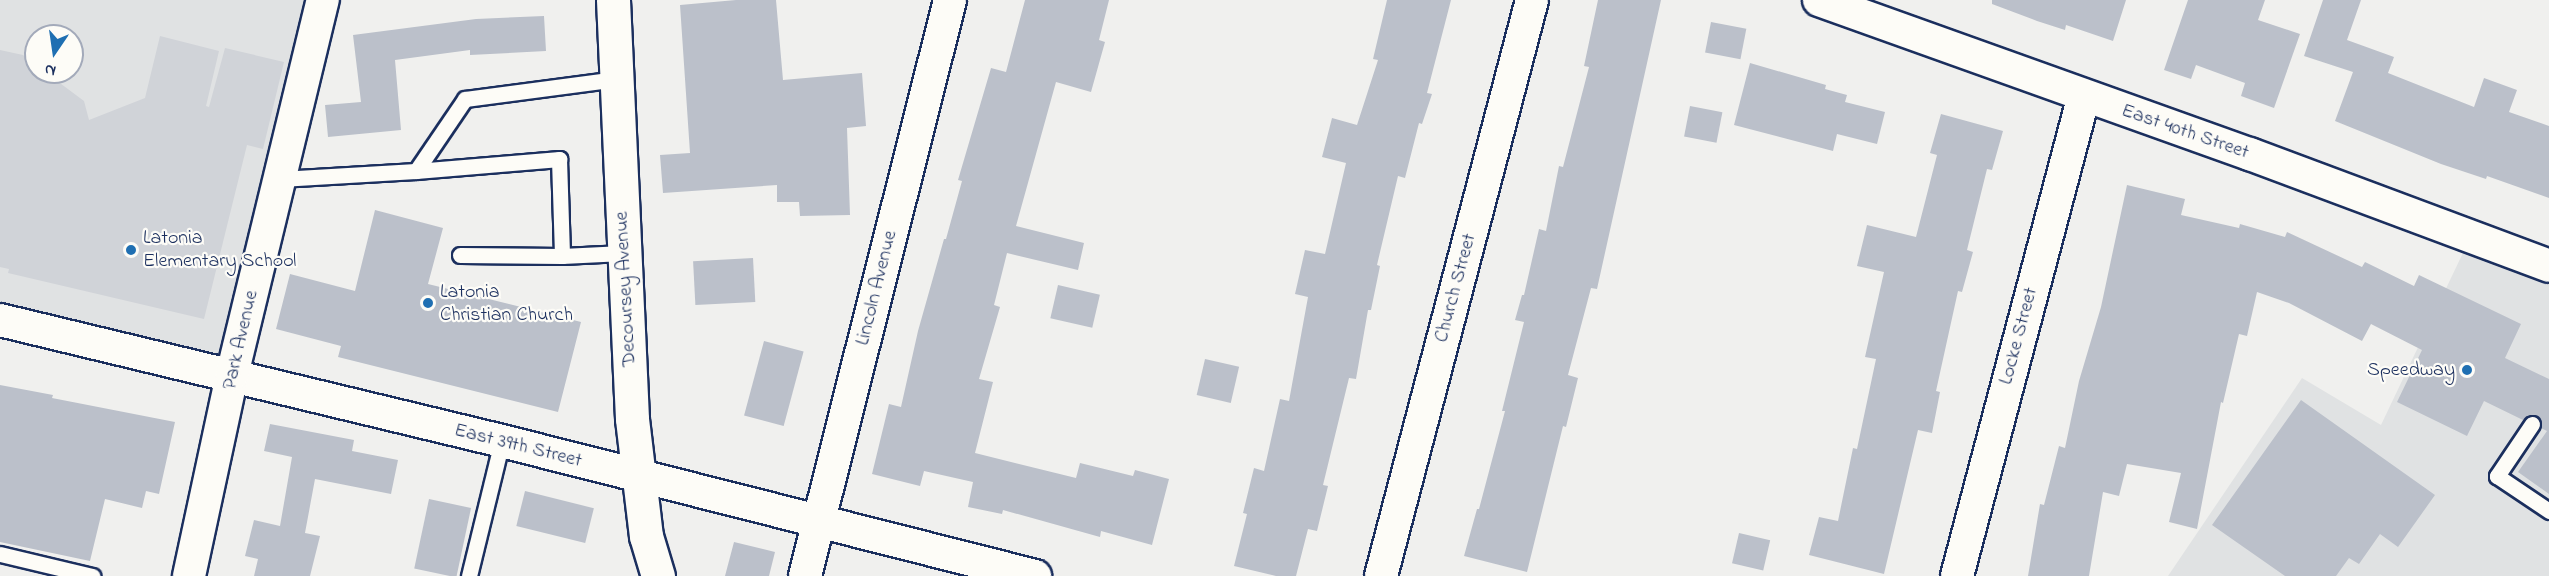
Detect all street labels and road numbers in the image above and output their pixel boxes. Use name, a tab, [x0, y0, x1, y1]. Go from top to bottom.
street label: East 40th Street	[2118, 99, 2252, 165]
street label: Decoursey Avenue	[610, 211, 642, 367]
street label: Lincoln Avenue	[851, 228, 903, 348]
street label: Church Street	[1430, 231, 1482, 345]
street label: Locke Street	[1994, 285, 2044, 387]
street label: Park Avenue	[218, 288, 264, 392]
street label: East 39th Street	[452, 419, 584, 473]

